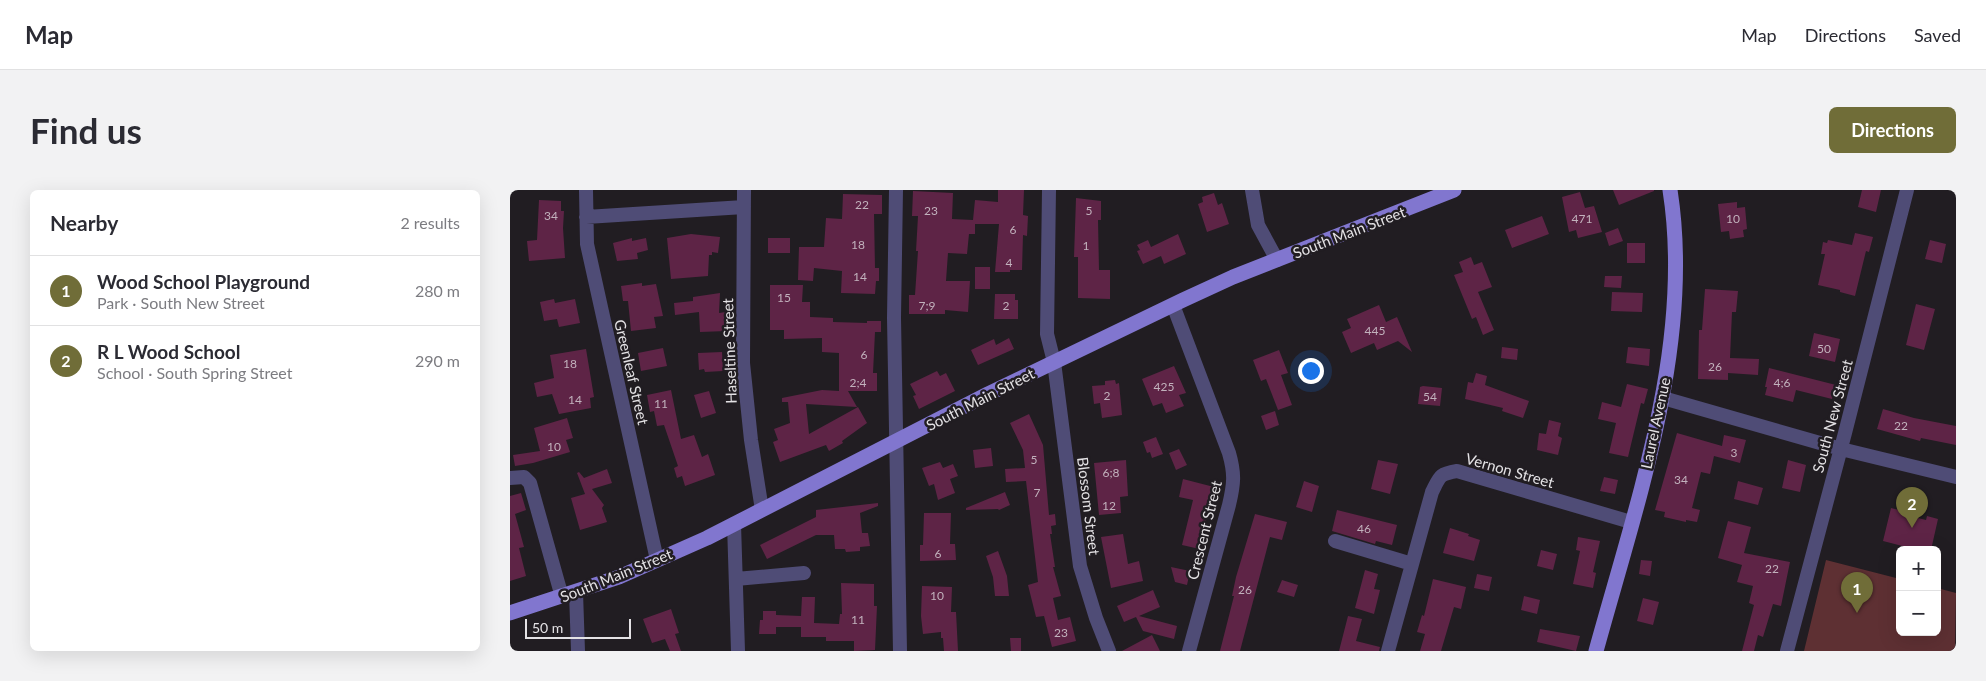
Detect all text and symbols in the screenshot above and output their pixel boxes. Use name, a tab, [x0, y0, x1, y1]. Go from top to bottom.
text: Map	[25, 20, 73, 49]
text: Map	[1741, 24, 1777, 46]
text: Directions	[1805, 24, 1886, 46]
text: Saved	[1914, 24, 1961, 46]
button: Directions	[1829, 107, 1956, 153]
text: Find us	[30, 109, 142, 151]
house number: 22	[855, 197, 869, 212]
street label: South Main Street	[1290, 202, 1408, 262]
house number: 23	[924, 203, 938, 218]
house number: 5	[1086, 203, 1093, 218]
house number: 34	[544, 208, 558, 223]
text: Nearby	[50, 210, 118, 235]
house number: 471	[1572, 211, 1592, 226]
house number: 10	[1726, 211, 1740, 226]
text: 2 results	[400, 213, 460, 232]
house number: 6	[1010, 222, 1017, 237]
house number: 18	[851, 237, 865, 252]
house number: 1	[1083, 238, 1090, 253]
house number: 4	[1006, 255, 1013, 270]
house number: 14	[853, 269, 867, 284]
text: Wood School Playground	[97, 270, 310, 293]
text: 1	[61, 281, 71, 300]
text: 280 m	[415, 281, 460, 300]
house number: 15	[777, 290, 791, 305]
text: Park · South New Street	[97, 293, 265, 312]
street label: Haseltine Street	[718, 297, 740, 404]
house number: 7;9	[918, 298, 936, 313]
house number: 2	[1003, 298, 1010, 313]
street label: Greenleaf Street	[611, 318, 653, 427]
house number: 445	[1365, 323, 1385, 338]
text: R L Wood School	[97, 340, 241, 363]
house number: 50	[1817, 341, 1831, 356]
house number: 6	[861, 347, 868, 362]
text: 2	[61, 351, 71, 370]
text: 290 m	[415, 351, 460, 370]
house number: 18	[563, 356, 577, 371]
street label: South New Street	[1808, 357, 1856, 475]
your location	[1298, 358, 1324, 384]
house number: 26	[1708, 359, 1722, 374]
text: School · South Spring Street	[97, 363, 292, 382]
street label: South Main Street	[923, 364, 1038, 434]
house number: 2;4	[849, 375, 867, 390]
house number: 4;6	[1773, 375, 1791, 390]
street label: Laurel Avenue	[1637, 376, 1673, 470]
house number: 425	[1154, 379, 1174, 394]
house number: 2	[1104, 388, 1111, 403]
house number: 54	[1423, 389, 1437, 404]
house number: 14	[568, 392, 582, 407]
house number: 11	[654, 396, 668, 411]
house number: 22	[1894, 418, 1908, 433]
house number: 10	[547, 439, 561, 454]
house number: 3	[1731, 445, 1738, 460]
street label: Vernon Street	[1464, 449, 1557, 491]
house number: 5	[1031, 452, 1038, 467]
street label: Blossom Street	[1074, 456, 1104, 557]
house number: 6;8	[1102, 465, 1120, 480]
house number: 34	[1674, 472, 1688, 487]
street label: Crescent Street	[1183, 478, 1225, 581]
house number: 7	[1034, 485, 1041, 500]
pin: 2	[1896, 487, 1928, 528]
house number: 12	[1102, 498, 1116, 513]
house number: 46	[1357, 521, 1371, 536]
street label: South Main Street	[557, 544, 675, 606]
house number: 6	[935, 546, 942, 561]
map controls	[1896, 546, 1941, 636]
button: +	[1896, 546, 1941, 591]
house number: 22	[1765, 561, 1779, 576]
pin: 1	[1841, 572, 1873, 613]
house number: 26	[1238, 582, 1252, 597]
house number: 10	[930, 588, 944, 603]
button: −	[1896, 591, 1941, 636]
house number: 11	[851, 612, 865, 627]
scale bar	[525, 616, 631, 639]
text: 50 m	[532, 619, 563, 636]
house number: 23	[1054, 625, 1068, 640]

